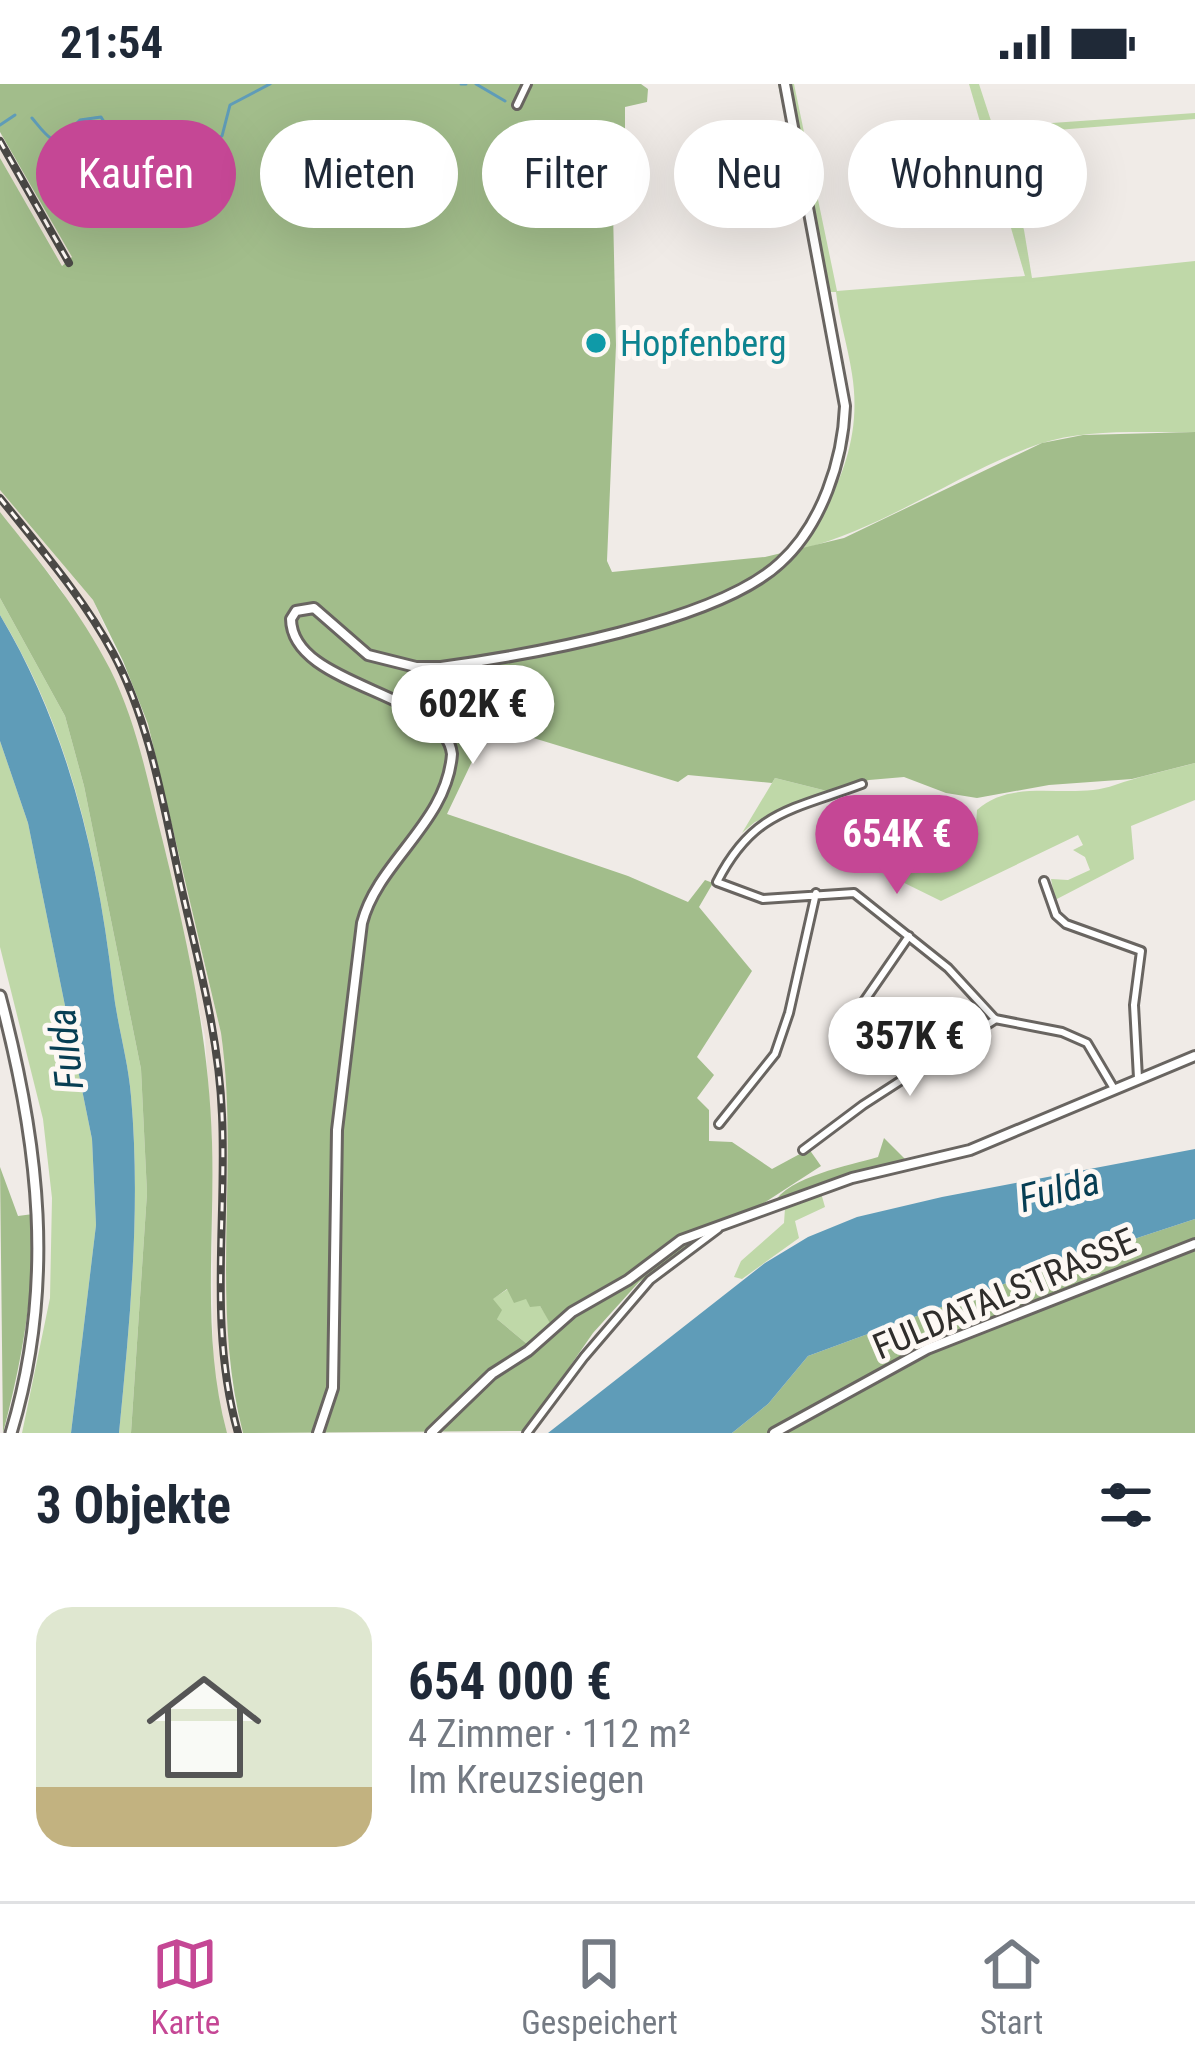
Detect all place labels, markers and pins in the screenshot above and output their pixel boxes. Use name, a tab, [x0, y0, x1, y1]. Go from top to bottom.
place label: Hopfenberg	[620, 323, 786, 365]
marker: Hopfenberg	[583, 330, 609, 356]
pin: 602K €	[375, 665, 571, 767]
pin: 654K €	[799, 795, 995, 897]
pin: 357K €	[812, 997, 1008, 1099]

